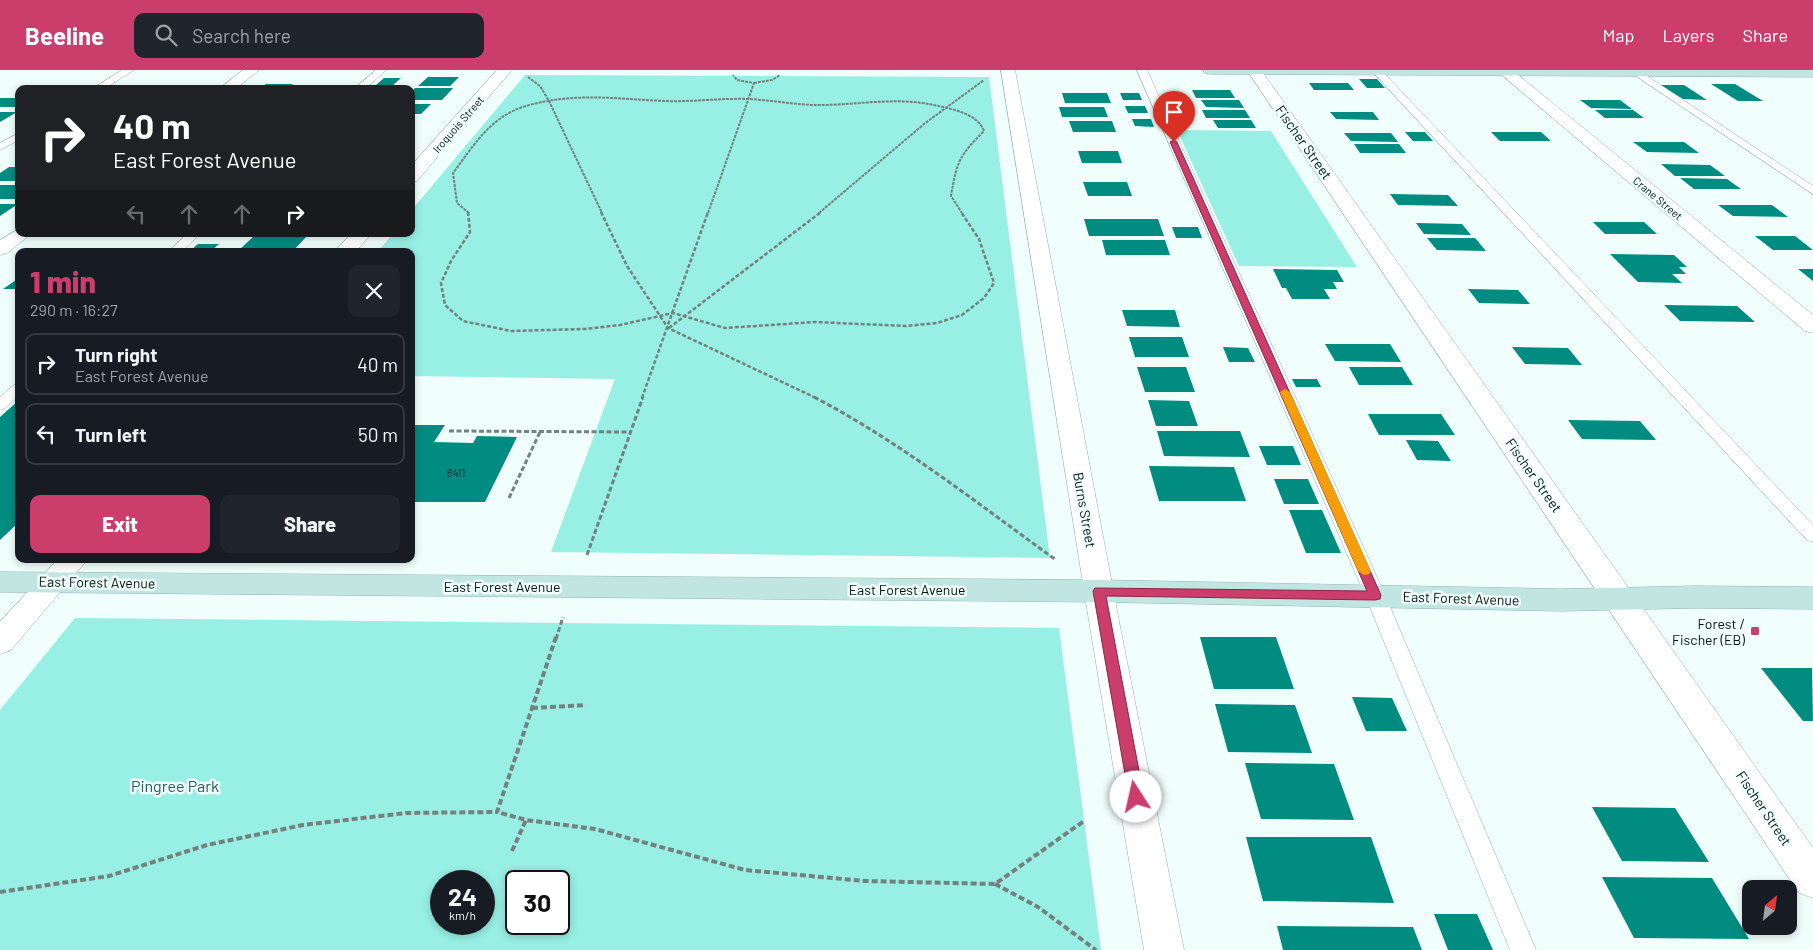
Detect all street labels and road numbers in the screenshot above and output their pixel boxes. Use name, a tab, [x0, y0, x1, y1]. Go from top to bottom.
street label: Iroquois Street	[430, 93, 486, 155]
street label: Fischer Street	[1272, 102, 1336, 182]
street label: Crane Street	[1631, 174, 1685, 222]
street label: Fischer Street	[1502, 435, 1566, 515]
street label: Burns Street	[1070, 471, 1100, 549]
street label: East Forest Avenue	[38, 572, 156, 592]
street label: East Forest Avenue	[444, 578, 560, 595]
street label: East Forest Avenue	[849, 581, 965, 598]
street label: East Forest Avenue	[1402, 587, 1520, 609]
street label: Fischer Street	[1733, 767, 1795, 849]

